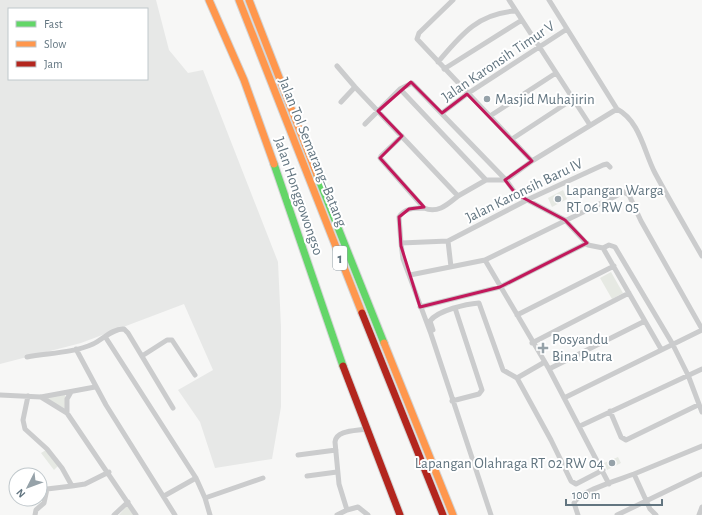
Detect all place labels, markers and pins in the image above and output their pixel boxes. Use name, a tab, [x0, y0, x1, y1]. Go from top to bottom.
place label: Masjid Muhajirin	[495, 92, 595, 107]
marker: Masjid Muhajirin	[482, 94, 492, 104]
place label: Lapangan Warga RT 06 RW 05	[566, 183, 664, 215]
marker: Lapangan Warga RT 06 RW 05	[553, 194, 563, 204]
place label: Posyandu Bina Putra	[552, 332, 613, 364]
marker: Posyandu Bina Putra	[537, 342, 549, 354]
place label: Lapangan Olahraga RT 02 RW 04	[415, 456, 604, 471]
marker: Lapangan Olahraga RT 02 RW 04	[607, 458, 617, 468]

